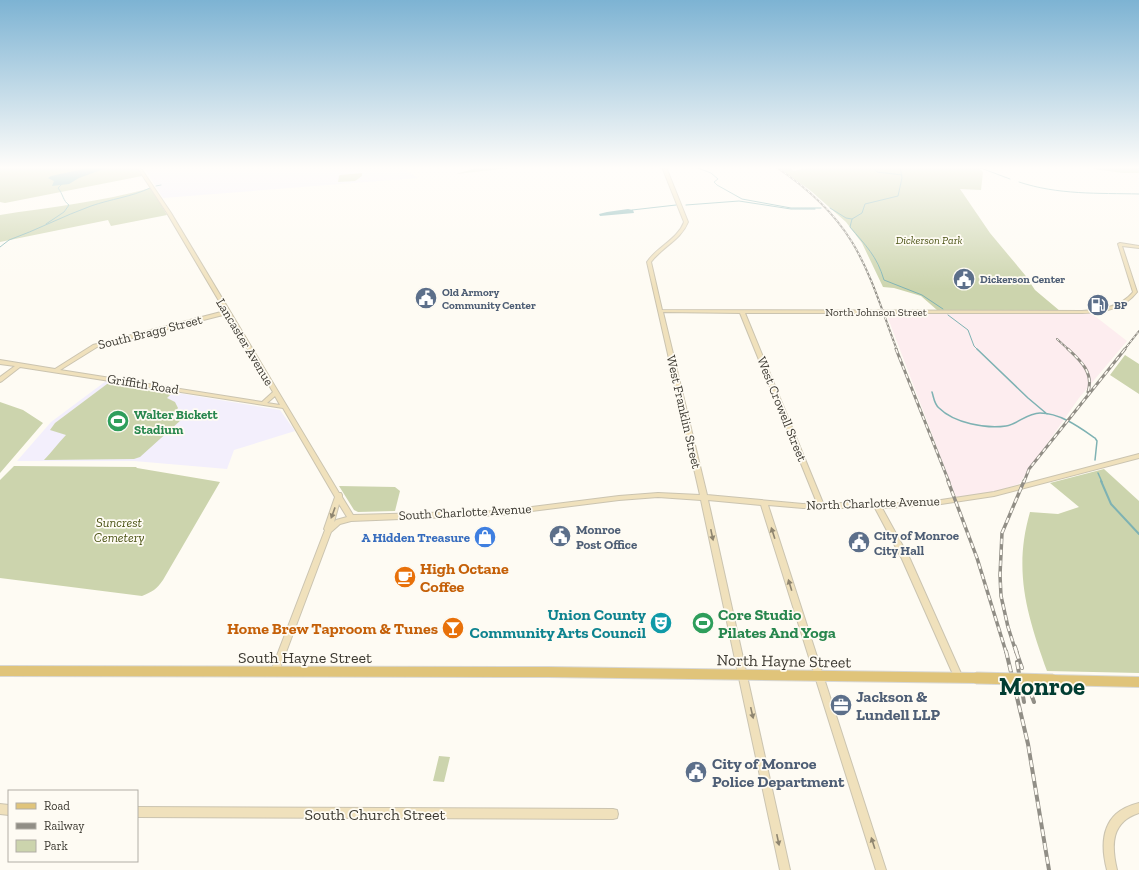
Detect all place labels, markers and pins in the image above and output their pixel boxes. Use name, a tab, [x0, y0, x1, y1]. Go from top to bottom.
public building icon: Dickerson Center	[951, 266, 977, 292]
place label: Dickerson Center	[980, 273, 1065, 286]
public building icon: Old Armory Community Center	[413, 285, 439, 311]
place label: Old Armory Community Center	[442, 286, 536, 312]
fuel station icon: BP	[1085, 292, 1111, 318]
place label: BP	[1114, 299, 1128, 312]
place label: Walter Bickett Stadium	[134, 407, 219, 437]
sports icon: Walter Bickett Stadium	[105, 408, 131, 434]
place label: Monroe Post Office	[576, 522, 638, 552]
public building icon: Monroe Post Office	[547, 523, 573, 549]
shop icon: A Hidden Treasure	[472, 524, 498, 550]
place label: City of Monroe City Hall	[874, 528, 960, 558]
public building icon: City of Monroe City Hall	[846, 529, 872, 555]
place label: A Hidden Treasure	[361, 530, 471, 545]
place label: High Octane Coffee	[420, 559, 509, 596]
cafe icon: High Octane Coffee	[392, 564, 418, 590]
place label: Union County Community Arts Council	[470, 605, 647, 642]
place label: Core Studio Pilates And Yoga	[718, 605, 836, 642]
theatre icon: Union County Community Arts Council	[648, 610, 674, 636]
sports icon: Core Studio Pilates And Yoga	[690, 610, 716, 636]
bar icon: Home Brew Taproom & Tunes	[440, 615, 466, 641]
place label: Home Brew Taproom & Tunes	[227, 619, 438, 638]
place label: Jackson & Lundell LLP	[856, 687, 940, 724]
office icon: Jackson & Lundell LLP	[828, 692, 854, 718]
place label: City of Monroe Police Department	[712, 754, 845, 791]
public building icon: City of Monroe Police Department	[683, 759, 709, 785]

